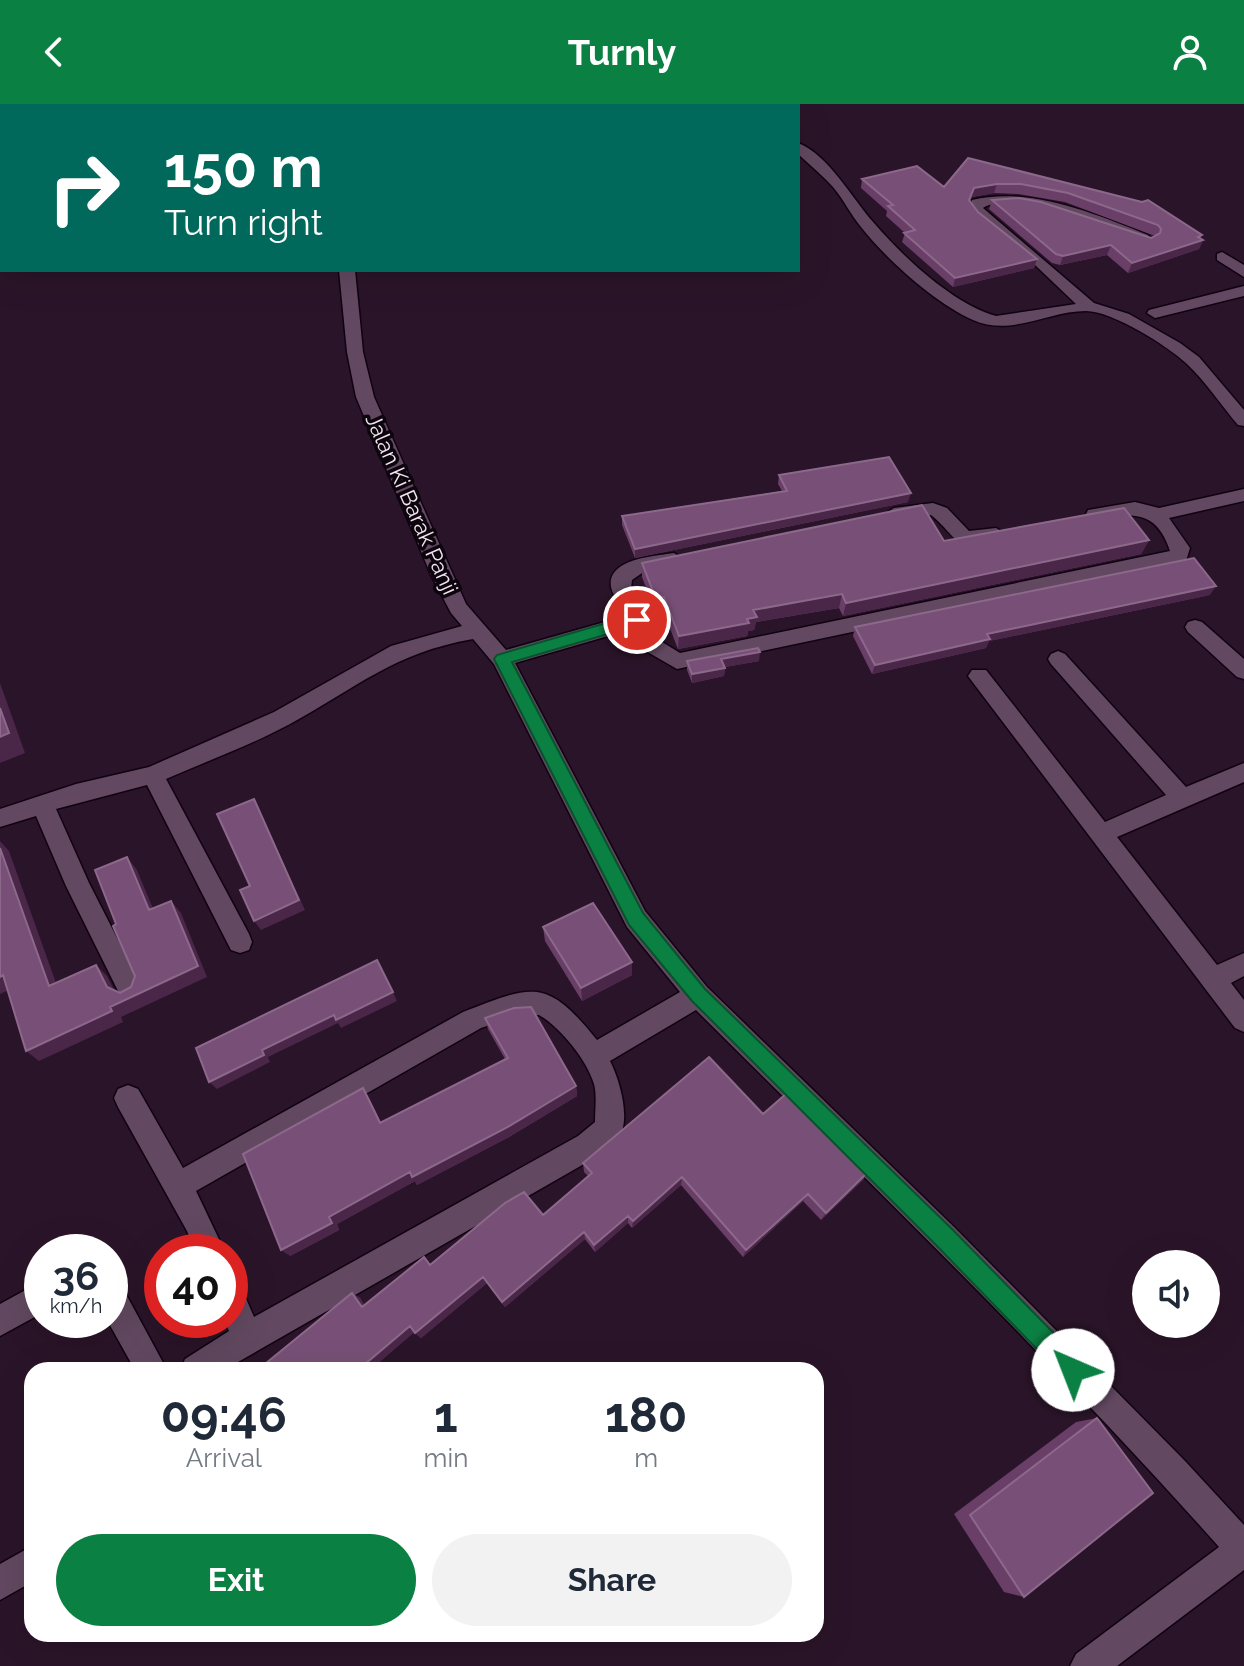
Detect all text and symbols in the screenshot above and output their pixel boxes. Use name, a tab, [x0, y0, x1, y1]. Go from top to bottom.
icon: back	[32, 30, 76, 74]
icon: person	[1168, 30, 1212, 74]
text: Turnly	[568, 31, 676, 73]
text: 150 m	[164, 134, 323, 200]
icon: right	[32, 136, 136, 240]
text: Turn right	[164, 201, 323, 243]
street label: Jalan Ki Barak Panji	[360, 410, 464, 598]
pin	[603, 586, 671, 654]
icon: arrive	[615, 598, 659, 642]
speed limit sign: 40	[144, 1234, 248, 1338]
map controls	[1132, 1250, 1220, 1338]
button: sound	[1132, 1250, 1220, 1338]
text: 36	[53, 1252, 99, 1299]
text: km/h	[50, 1294, 102, 1318]
position arrow	[1031, 1328, 1115, 1412]
text: 09:46	[161, 1387, 287, 1443]
text: 1	[434, 1387, 458, 1443]
text: 180	[605, 1387, 687, 1443]
text: Arrival	[186, 1443, 262, 1473]
text: min	[424, 1443, 468, 1473]
text: m	[634, 1443, 658, 1473]
button: Exit	[56, 1534, 416, 1626]
button: Share	[432, 1534, 792, 1626]

